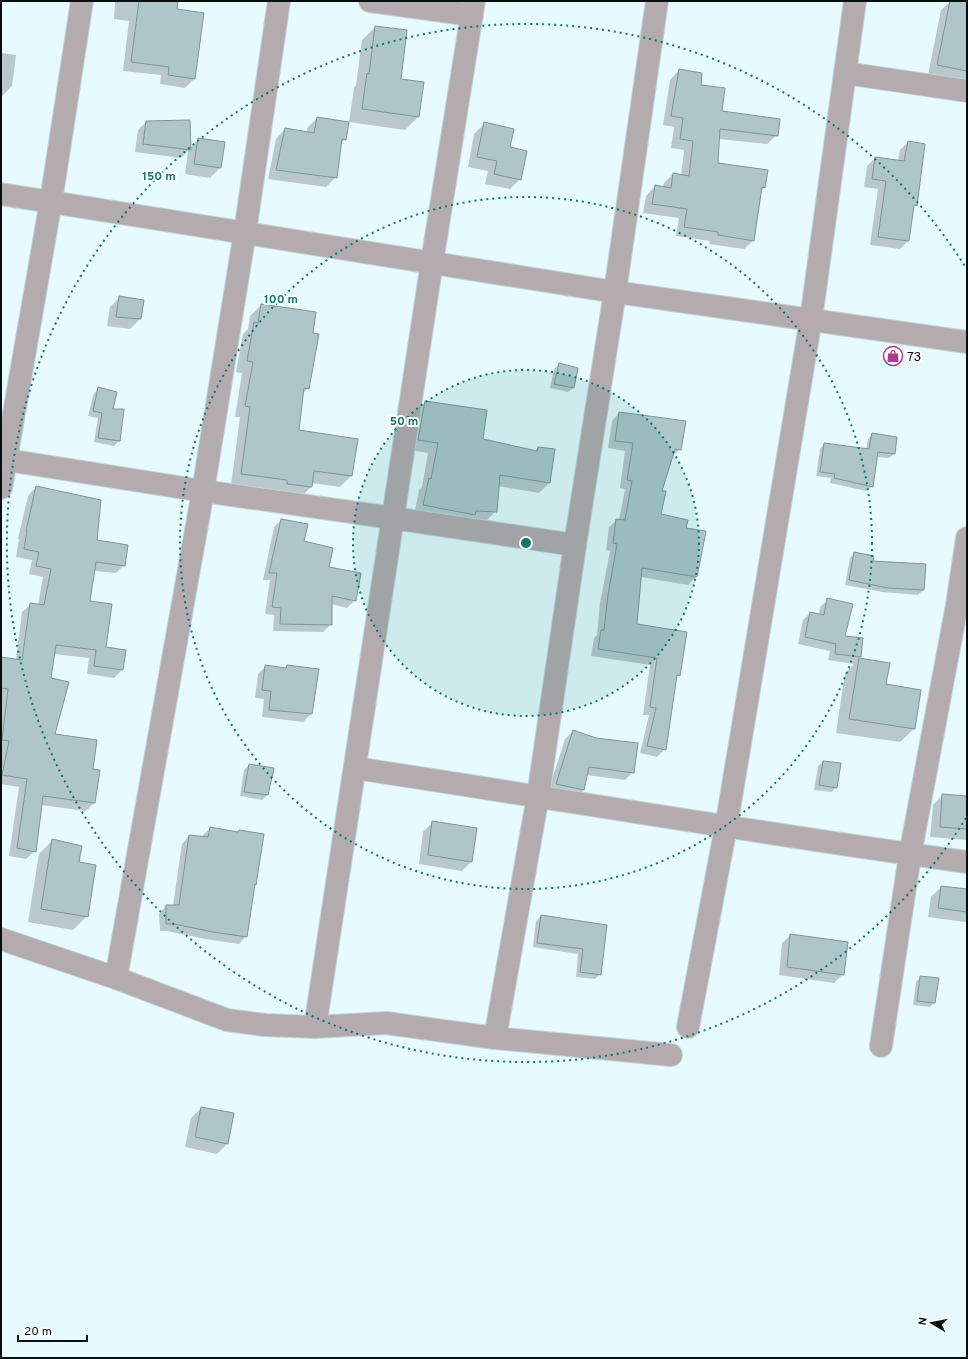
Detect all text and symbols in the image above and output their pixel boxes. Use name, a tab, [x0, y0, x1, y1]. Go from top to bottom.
text: 150 m	[142, 169, 176, 185]
text: 100 m	[264, 292, 298, 308]
shop icon: 73	[882, 345, 904, 367]
place label: 73	[907, 350, 921, 366]
text: 50 m	[390, 414, 418, 430]
centre of rings	[519, 536, 533, 550]
north arrow	[912, 1303, 952, 1343]
text: N	[916, 1316, 931, 1327]
scale bar	[18, 1317, 87, 1343]
text: 20 m	[24, 1324, 52, 1340]

